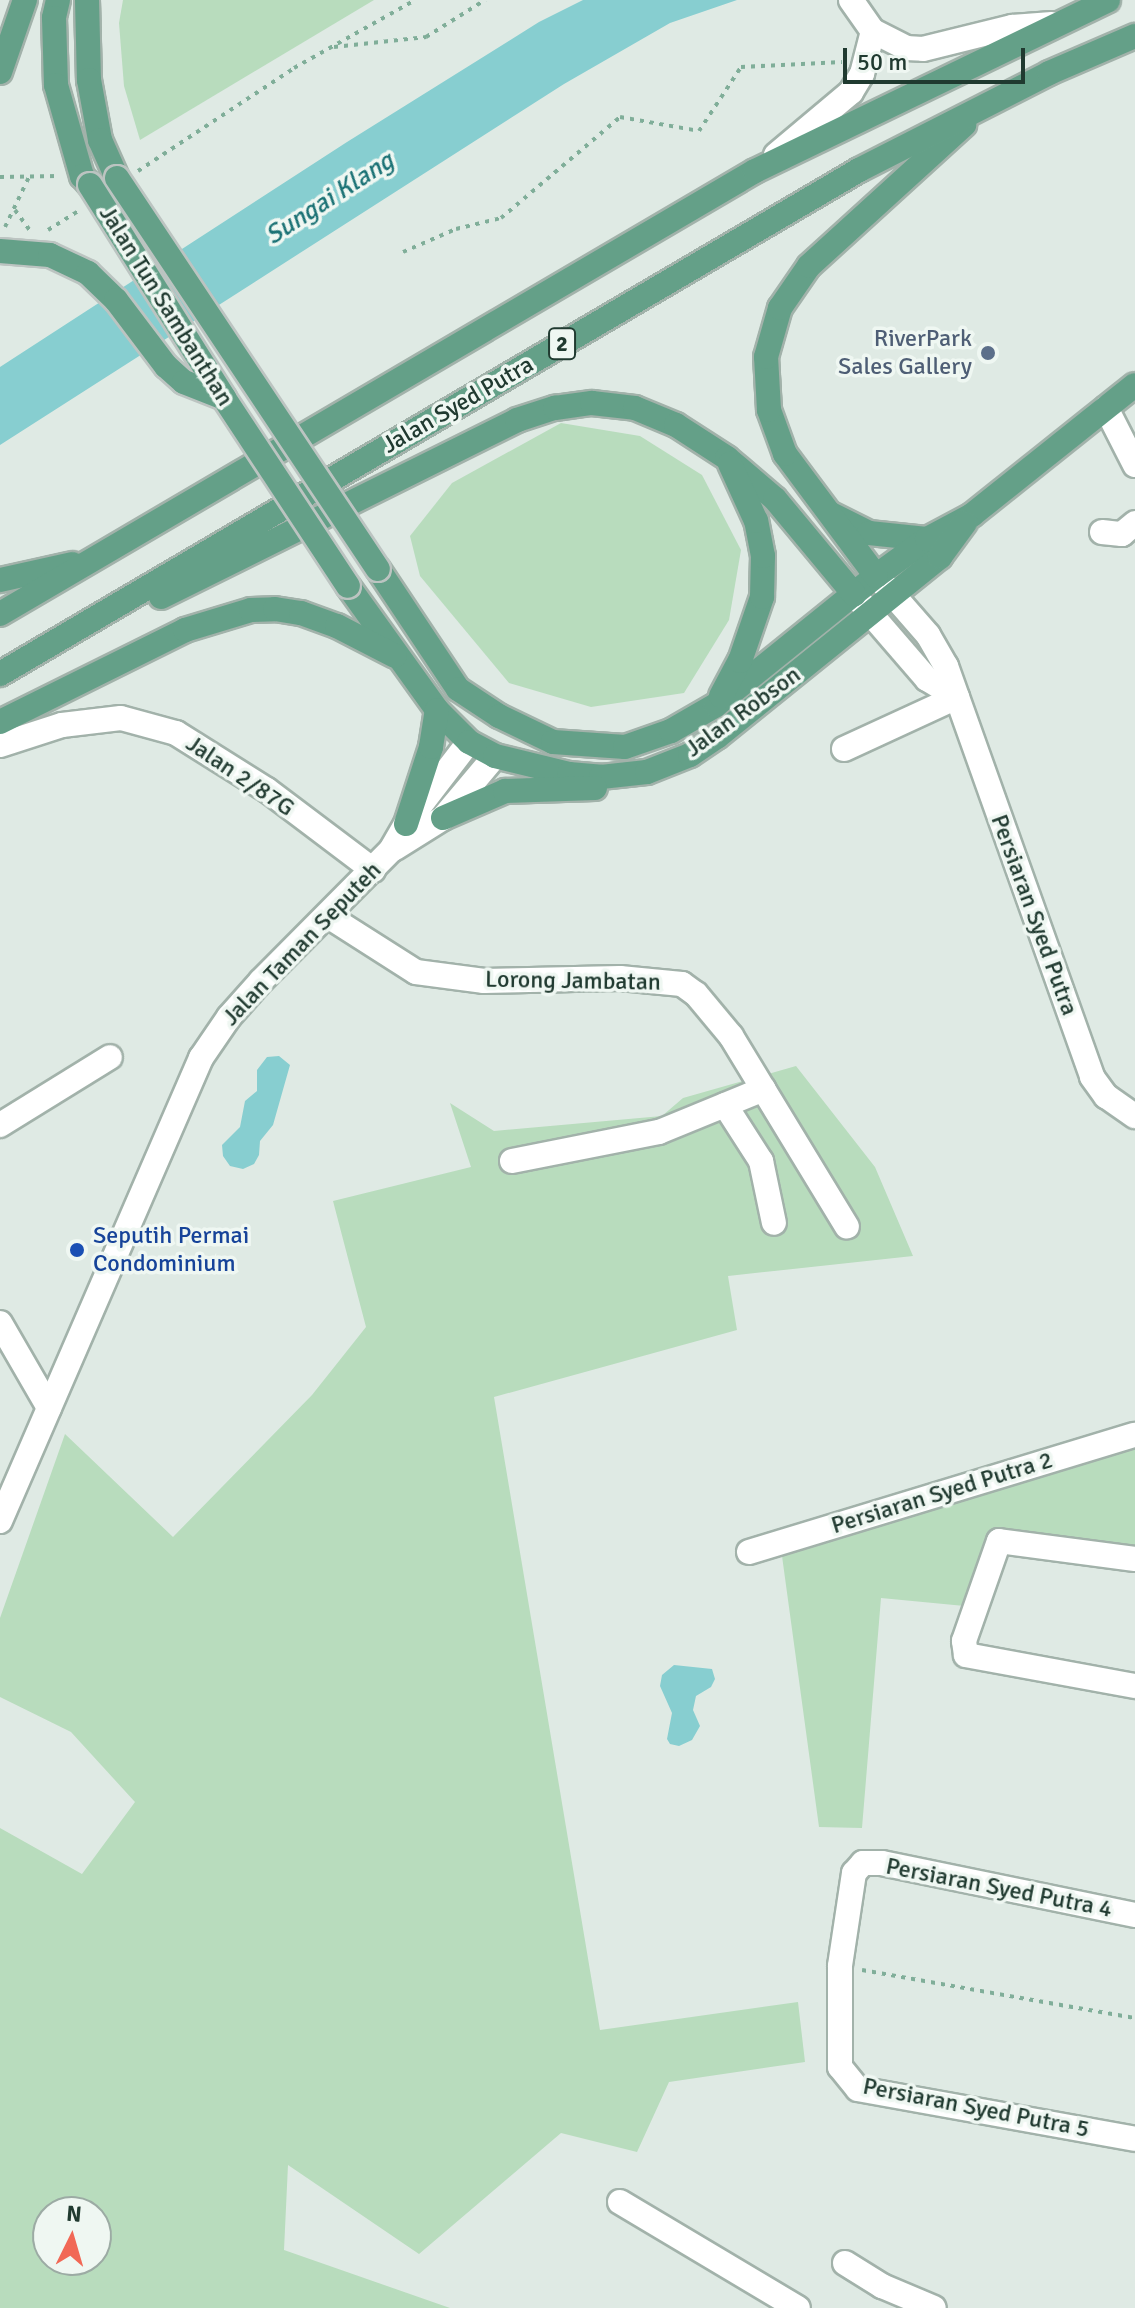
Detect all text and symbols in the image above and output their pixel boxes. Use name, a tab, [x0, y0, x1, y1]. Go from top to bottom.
scale bar	[847, 32, 1029, 82]
text: 50 m	[857, 47, 907, 77]
water label: Sungai Klang	[260, 146, 400, 252]
street label: Jalan Tun Sambanthan	[93, 201, 239, 411]
place label: RiverPark Sales Gallery	[838, 325, 972, 381]
road number: 2	[548, 326, 576, 362]
marker: RiverPark Sales Gallery	[979, 344, 997, 362]
street label: Jalan Syed Putra	[377, 350, 539, 460]
street label: Jalan Robson	[680, 661, 806, 763]
street label: Jalan 2/87G	[180, 729, 300, 823]
street label: Persiaran Syed Putra	[984, 811, 1084, 1019]
street label: Jalan Taman Seputeh	[217, 856, 387, 1032]
street label: Lorong Jambatan	[485, 965, 661, 997]
place label: Seputih Permai Condominium	[93, 1222, 249, 1278]
marker: Seputih Permai Condominium	[68, 1241, 86, 1259]
street label: Persiaran Syed Putra 2	[828, 1446, 1056, 1540]
street label: Persiaran Syed Putra 4	[883, 1852, 1115, 1924]
street label: Persiaran Syed Putra 5	[860, 2072, 1092, 2144]
north arrow	[32, 2196, 112, 2276]
text: N	[65, 2199, 83, 2228]

